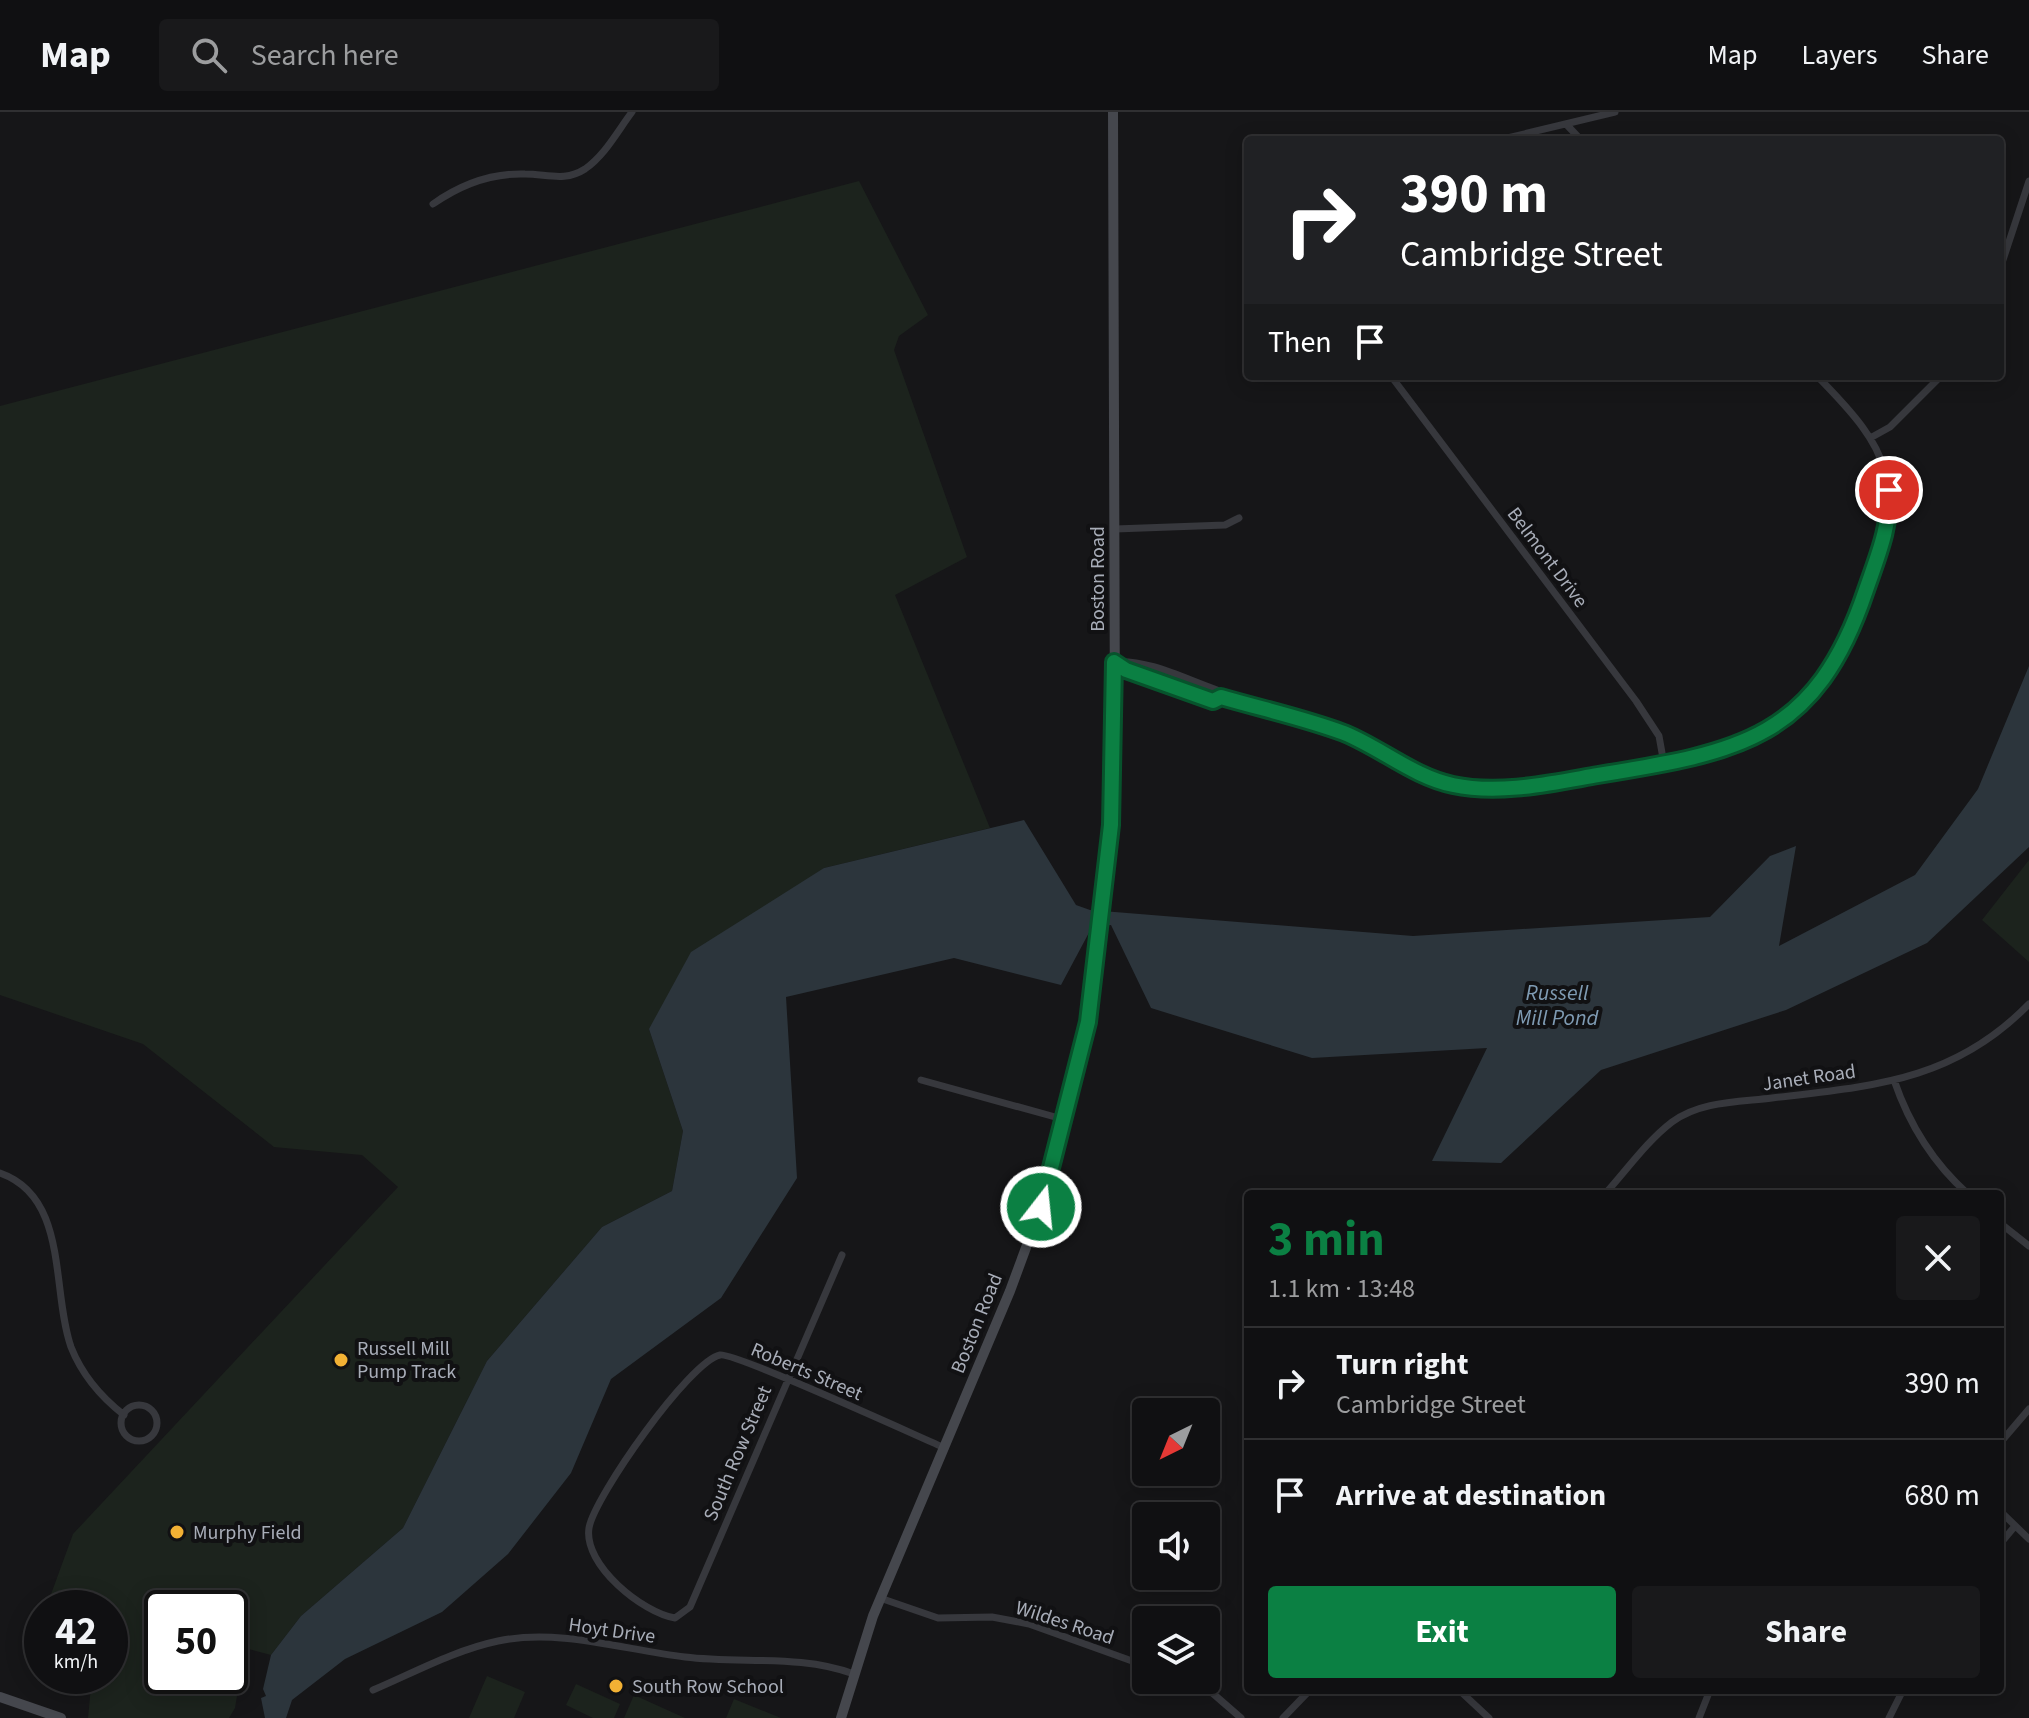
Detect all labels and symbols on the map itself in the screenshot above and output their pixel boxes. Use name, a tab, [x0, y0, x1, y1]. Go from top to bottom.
pin	[1855, 456, 1923, 524]
street label: Belmont Drive	[1500, 502, 1594, 614]
street label: Boston Road	[1084, 526, 1112, 632]
water label: Russell Mill Pond	[1516, 977, 1599, 1034]
street label: Janet Road	[1761, 1058, 1858, 1098]
position arrow	[999, 1165, 1083, 1249]
street label: Boston Road	[944, 1269, 1010, 1378]
place label: Russell Mill Pump Track	[357, 1335, 456, 1386]
street label: Roberts Street	[746, 1336, 867, 1408]
marker: Russell Mill Pump Track	[332, 1351, 350, 1369]
street label: South Row Street	[697, 1381, 779, 1525]
north arrow	[1132, 1398, 1220, 1486]
place label: Murphy Field	[193, 1519, 302, 1547]
marker: Murphy Field	[168, 1523, 186, 1541]
speed limit sign: 50	[144, 1590, 248, 1694]
street label: Wildes Road	[1012, 1594, 1118, 1652]
street label: Hoyt Drive	[567, 1611, 657, 1651]
place label: South Row School	[632, 1673, 784, 1701]
marker: South Row School	[607, 1677, 625, 1695]

